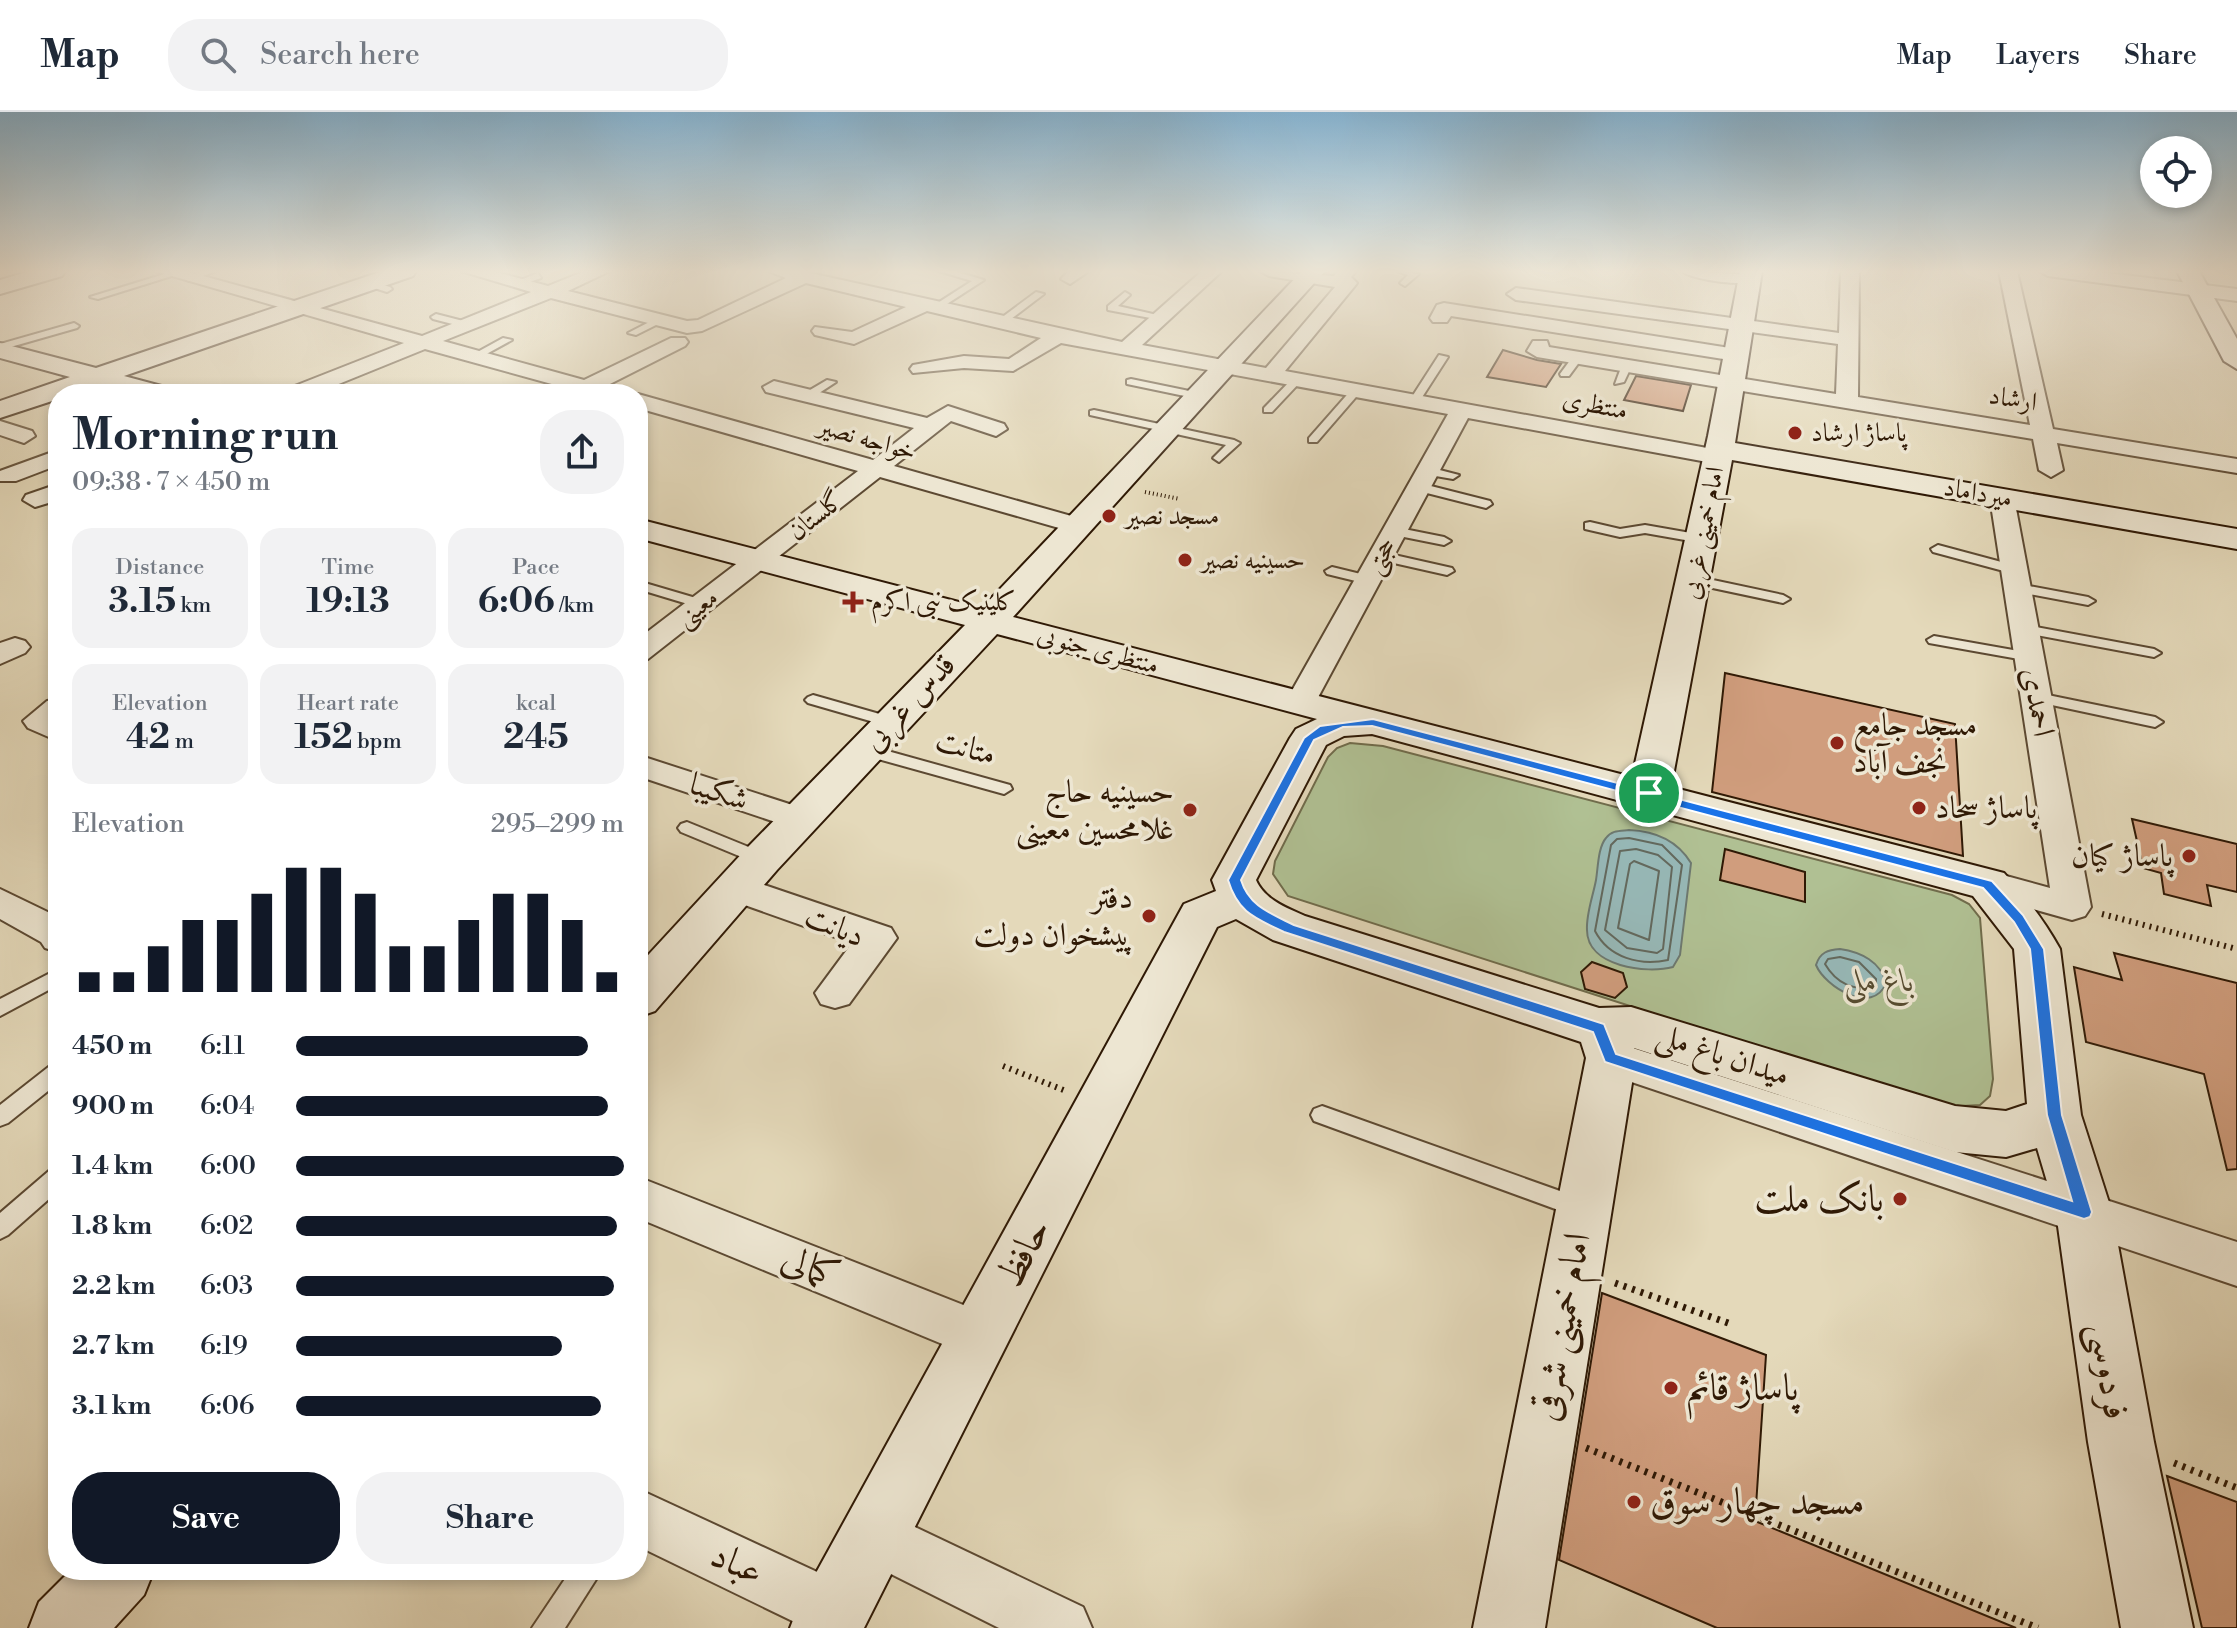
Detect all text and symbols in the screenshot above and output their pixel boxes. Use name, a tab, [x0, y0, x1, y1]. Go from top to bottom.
search box	[168, 19, 728, 91]
text: Map	[40, 32, 120, 79]
icon: search	[196, 33, 240, 77]
text: Search here	[260, 36, 420, 74]
text: Map	[1897, 38, 1952, 73]
text: Layers	[1996, 38, 2080, 73]
text: Share	[2124, 38, 2197, 73]
map controls	[2140, 136, 2212, 208]
button: locate	[2140, 136, 2212, 208]
street label: ارشاد	[1987, 379, 2039, 419]
street label: منتظری	[1560, 383, 1630, 427]
text: Morning run	[72, 408, 338, 463]
street label: خواجه نصیر	[811, 409, 920, 468]
button: share	[540, 410, 624, 494]
place label: پاساژ ارشاد	[1811, 417, 1908, 451]
marker: پاساژ ارشاد	[1786, 424, 1804, 442]
street label: امام خمینی غربی	[1674, 464, 1737, 603]
text: 09:38 · 7 × 450 m	[72, 466, 270, 498]
street label: میرداماد	[1941, 471, 2015, 515]
street label: گلستان	[782, 484, 850, 548]
place label: مسجد نصیر	[1122, 500, 1219, 532]
marker: مسجد نصیر	[1100, 507, 1118, 525]
street label: حجتی	[1358, 532, 1406, 581]
place label: حسینیه نصیر	[1198, 544, 1305, 576]
marker: حسینیه نصیر	[1176, 551, 1194, 569]
text: Distance	[116, 554, 204, 581]
text: Time	[322, 554, 374, 581]
text: Pace	[512, 554, 560, 581]
text: 3.15	[109, 581, 176, 623]
text: 19:13	[306, 581, 390, 623]
text: 6:06	[478, 581, 555, 623]
street label: معینی	[669, 582, 726, 636]
place label: کلینیک نبی اکرم	[871, 586, 1016, 624]
marker: کلینیک نبی اکرم	[842, 591, 864, 613]
text: km	[176, 592, 211, 619]
text: /km	[555, 592, 594, 619]
street label: منتظری جنوبی	[1033, 618, 1162, 684]
street label: قدس غربی	[854, 646, 966, 762]
street label: احمدی	[2012, 664, 2064, 740]
text: Elevation	[112, 690, 208, 717]
text: Heart rate	[297, 690, 399, 717]
text: kcal	[516, 690, 556, 717]
place label: مسجد جامع نجف آباد	[1853, 705, 1977, 782]
text: 42	[126, 717, 170, 759]
text: 152	[294, 717, 353, 759]
text: 245	[503, 717, 569, 759]
street label: متانت	[931, 719, 1001, 775]
text: m	[170, 728, 194, 755]
text: bpm	[353, 728, 402, 755]
marker: مسجد جامع نجف آباد	[1828, 734, 1846, 752]
pin	[1615, 759, 1683, 827]
street label: شکیبا	[684, 764, 754, 820]
icon: arrive	[1627, 771, 1671, 815]
place label: حسینیه حاج غلامحسین معینی	[1016, 772, 1174, 851]
place label: پاساژ سحاد	[1935, 788, 2039, 830]
marker: پاساژ سحاد	[1910, 799, 1928, 817]
marker: حسینیه حاج غلامحسین معینی	[1181, 801, 1199, 819]
text: Elevation	[72, 808, 185, 840]
text: 295–299 m	[491, 808, 624, 840]
place label: پاساژ کیان	[2071, 836, 2175, 878]
marker: پاساژ کیان	[2180, 847, 2198, 865]
place label: دفتر پیشخوان دولت	[974, 878, 1133, 956]
street label: دیانت	[799, 896, 871, 956]
marker: دفتر پیشخوان دولت	[1140, 907, 1158, 925]
park label: باغ ملی	[1844, 961, 1914, 1007]
street label: میدان باغ ملی	[1649, 1015, 1795, 1101]
text: 450 m	[72, 1030, 152, 1062]
text: 6:11	[200, 1030, 245, 1062]
text: 900 m	[72, 1090, 154, 1122]
text: 6:04	[200, 1090, 254, 1122]
text: 1.4 km	[72, 1150, 153, 1182]
text: 6:00	[200, 1150, 256, 1182]
place label: بانک ملت	[1754, 1176, 1884, 1223]
marker: بانک ملت	[1891, 1190, 1909, 1208]
text: 1.8 km	[72, 1210, 152, 1242]
text: 6:02	[200, 1210, 253, 1242]
street label: حافظ	[987, 1210, 1061, 1296]
street label: امام خمینی شرقی	[1522, 1229, 1610, 1426]
street label: کمالی	[775, 1234, 845, 1300]
text: 2.2 km	[72, 1270, 156, 1302]
text: 6:03	[200, 1270, 253, 1302]
street label: فردوسی	[2076, 1319, 2140, 1423]
text: 2.7 km	[72, 1330, 155, 1362]
text: 6:19	[200, 1330, 248, 1362]
place label: پاساژ قائم	[1687, 1365, 1800, 1420]
marker: پاساژ قائم	[1662, 1379, 1680, 1397]
text: 3.1 km	[72, 1390, 151, 1422]
text: 6:06	[200, 1390, 255, 1422]
button: Save	[72, 1472, 340, 1564]
button: Share	[356, 1472, 624, 1564]
place label: مسجد چهار سوق	[1650, 1479, 1865, 1526]
marker: مسجد چهار سوق	[1625, 1493, 1643, 1511]
street label: عباد	[703, 1531, 771, 1597]

